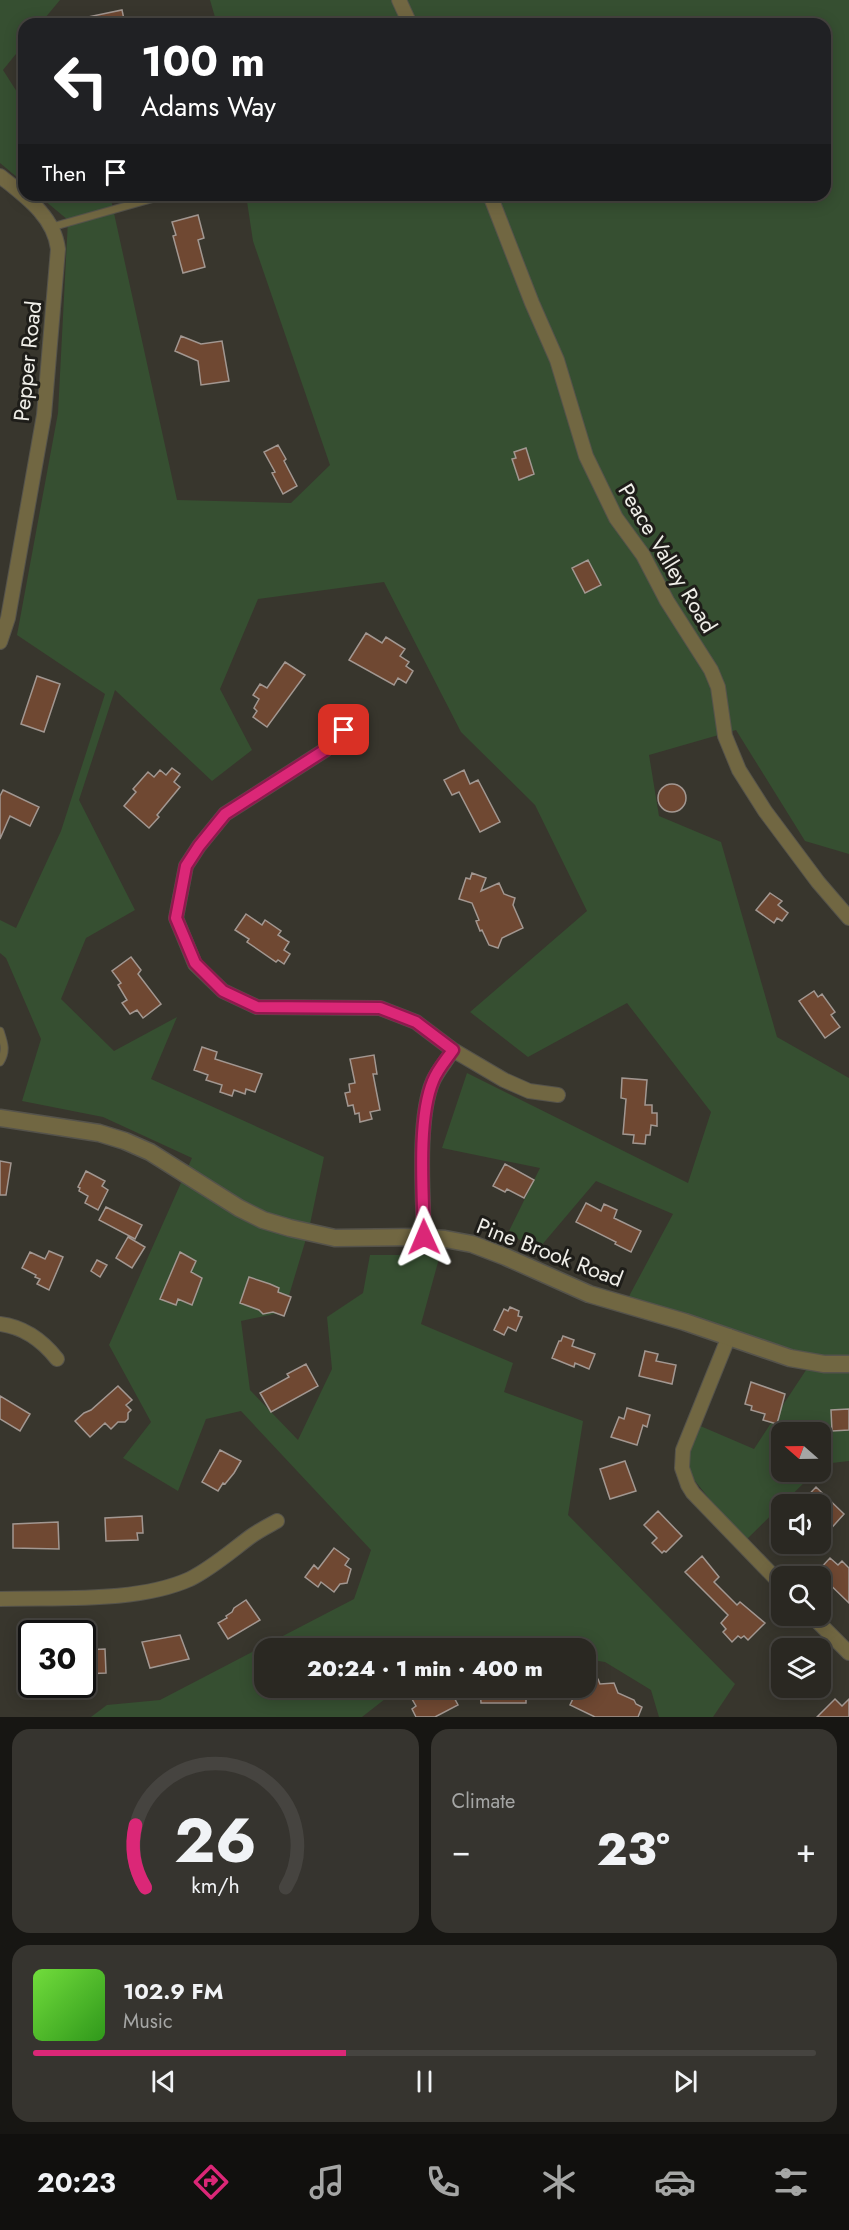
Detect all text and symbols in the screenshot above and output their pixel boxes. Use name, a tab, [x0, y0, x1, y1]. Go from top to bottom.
text: 100 m	[141, 31, 265, 92]
icon: left	[42, 42, 120, 120]
text: Adams Way	[141, 87, 276, 126]
icon: arrive	[99, 156, 132, 189]
text: Then	[42, 157, 87, 189]
street label: Pepper Road	[5, 299, 49, 423]
street label: Peace Valley Road	[611, 477, 725, 639]
pin	[318, 704, 369, 755]
icon: arrive	[327, 713, 360, 746]
position arrow	[392, 1205, 456, 1269]
street label: Pine Brook Road	[472, 1209, 628, 1295]
north arrow	[771, 1422, 831, 1482]
map controls	[771, 1422, 831, 1698]
button: sound	[771, 1494, 831, 1554]
button: search	[771, 1566, 831, 1626]
speed limit sign: 30	[18, 1620, 96, 1698]
button: layers	[771, 1638, 831, 1698]
text: 20:24 · 1 min · 400 m	[307, 1652, 543, 1684]
text: Climate	[452, 1787, 515, 1816]
text: 26	[174, 1795, 257, 1885]
text: 23°	[597, 1817, 670, 1882]
text: −	[452, 1827, 471, 1874]
text: +	[796, 1827, 816, 1874]
text: km/h	[191, 1870, 239, 1901]
text: 102.9 FM	[123, 1975, 223, 2007]
text: Music	[123, 2007, 173, 2036]
icon: previous	[147, 2065, 180, 2098]
icon: pause	[408, 2065, 441, 2098]
icon: next	[669, 2065, 702, 2098]
icon: directions	[190, 2161, 232, 2203]
icon: music	[306, 2161, 348, 2203]
icon: phone	[422, 2161, 464, 2203]
icon: climate	[538, 2161, 580, 2203]
icon: car	[654, 2161, 696, 2203]
icon: filters	[770, 2161, 812, 2203]
text: 20:23	[37, 2163, 116, 2202]

